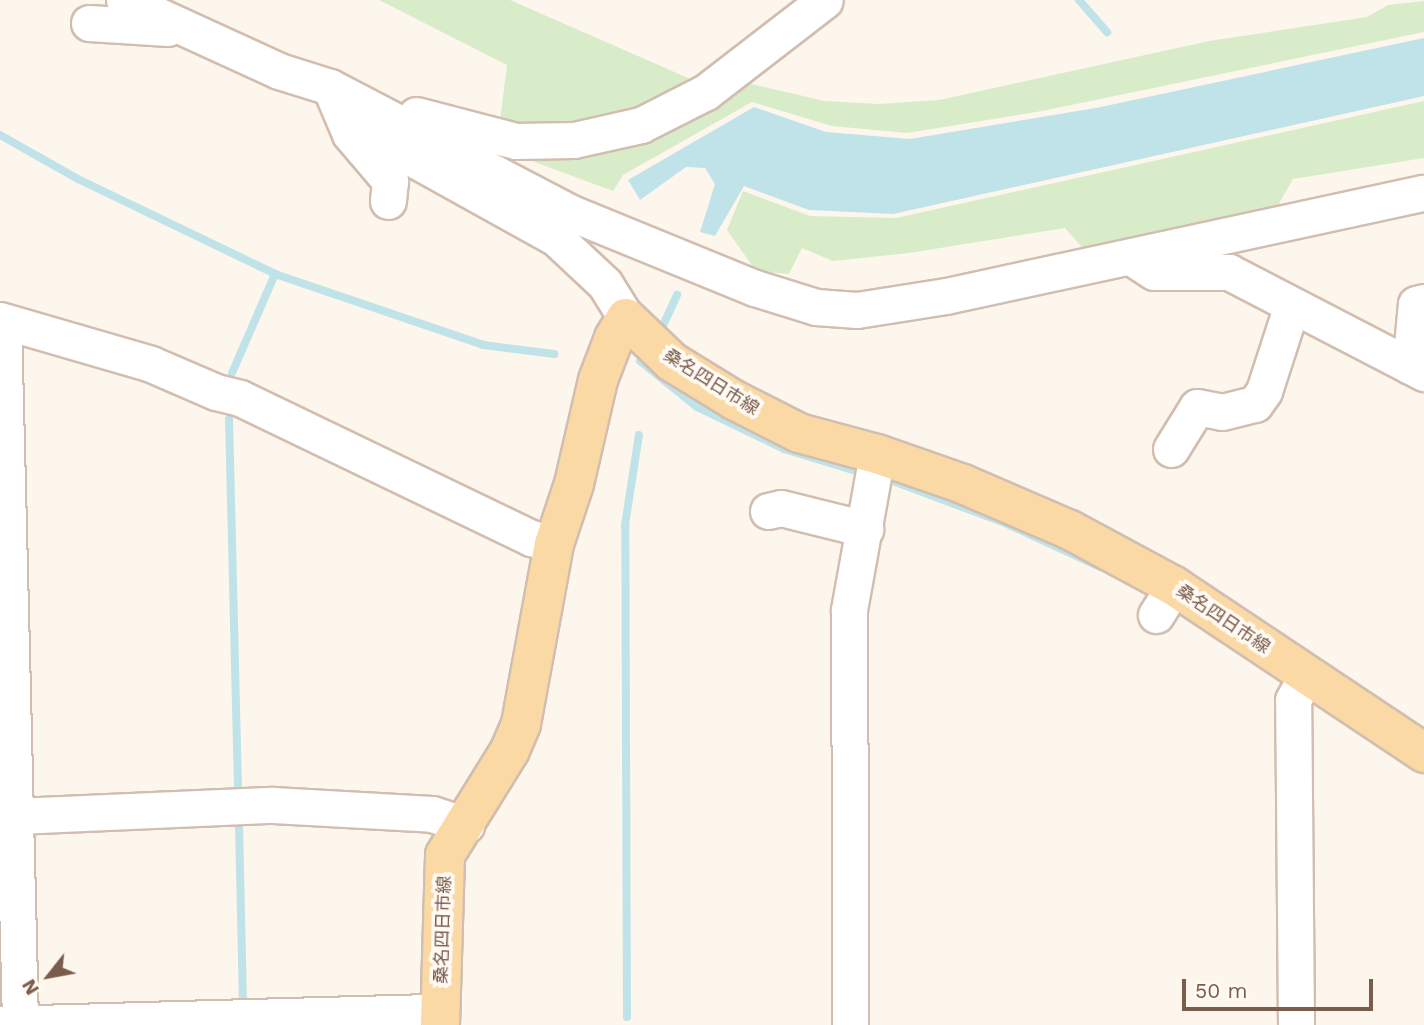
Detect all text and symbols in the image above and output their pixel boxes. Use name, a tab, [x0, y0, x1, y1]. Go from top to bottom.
street label: 桑名四日市線	[659, 344, 763, 420]
street label: 桑名四日市線	[1172, 580, 1274, 658]
street label: 桑名四日市線	[430, 876, 456, 984]
north arrow	[14, 941, 84, 1011]
scale bar	[1186, 965, 1377, 1009]
text: N	[17, 975, 44, 999]
text: 50 m	[1195, 978, 1247, 1003]

